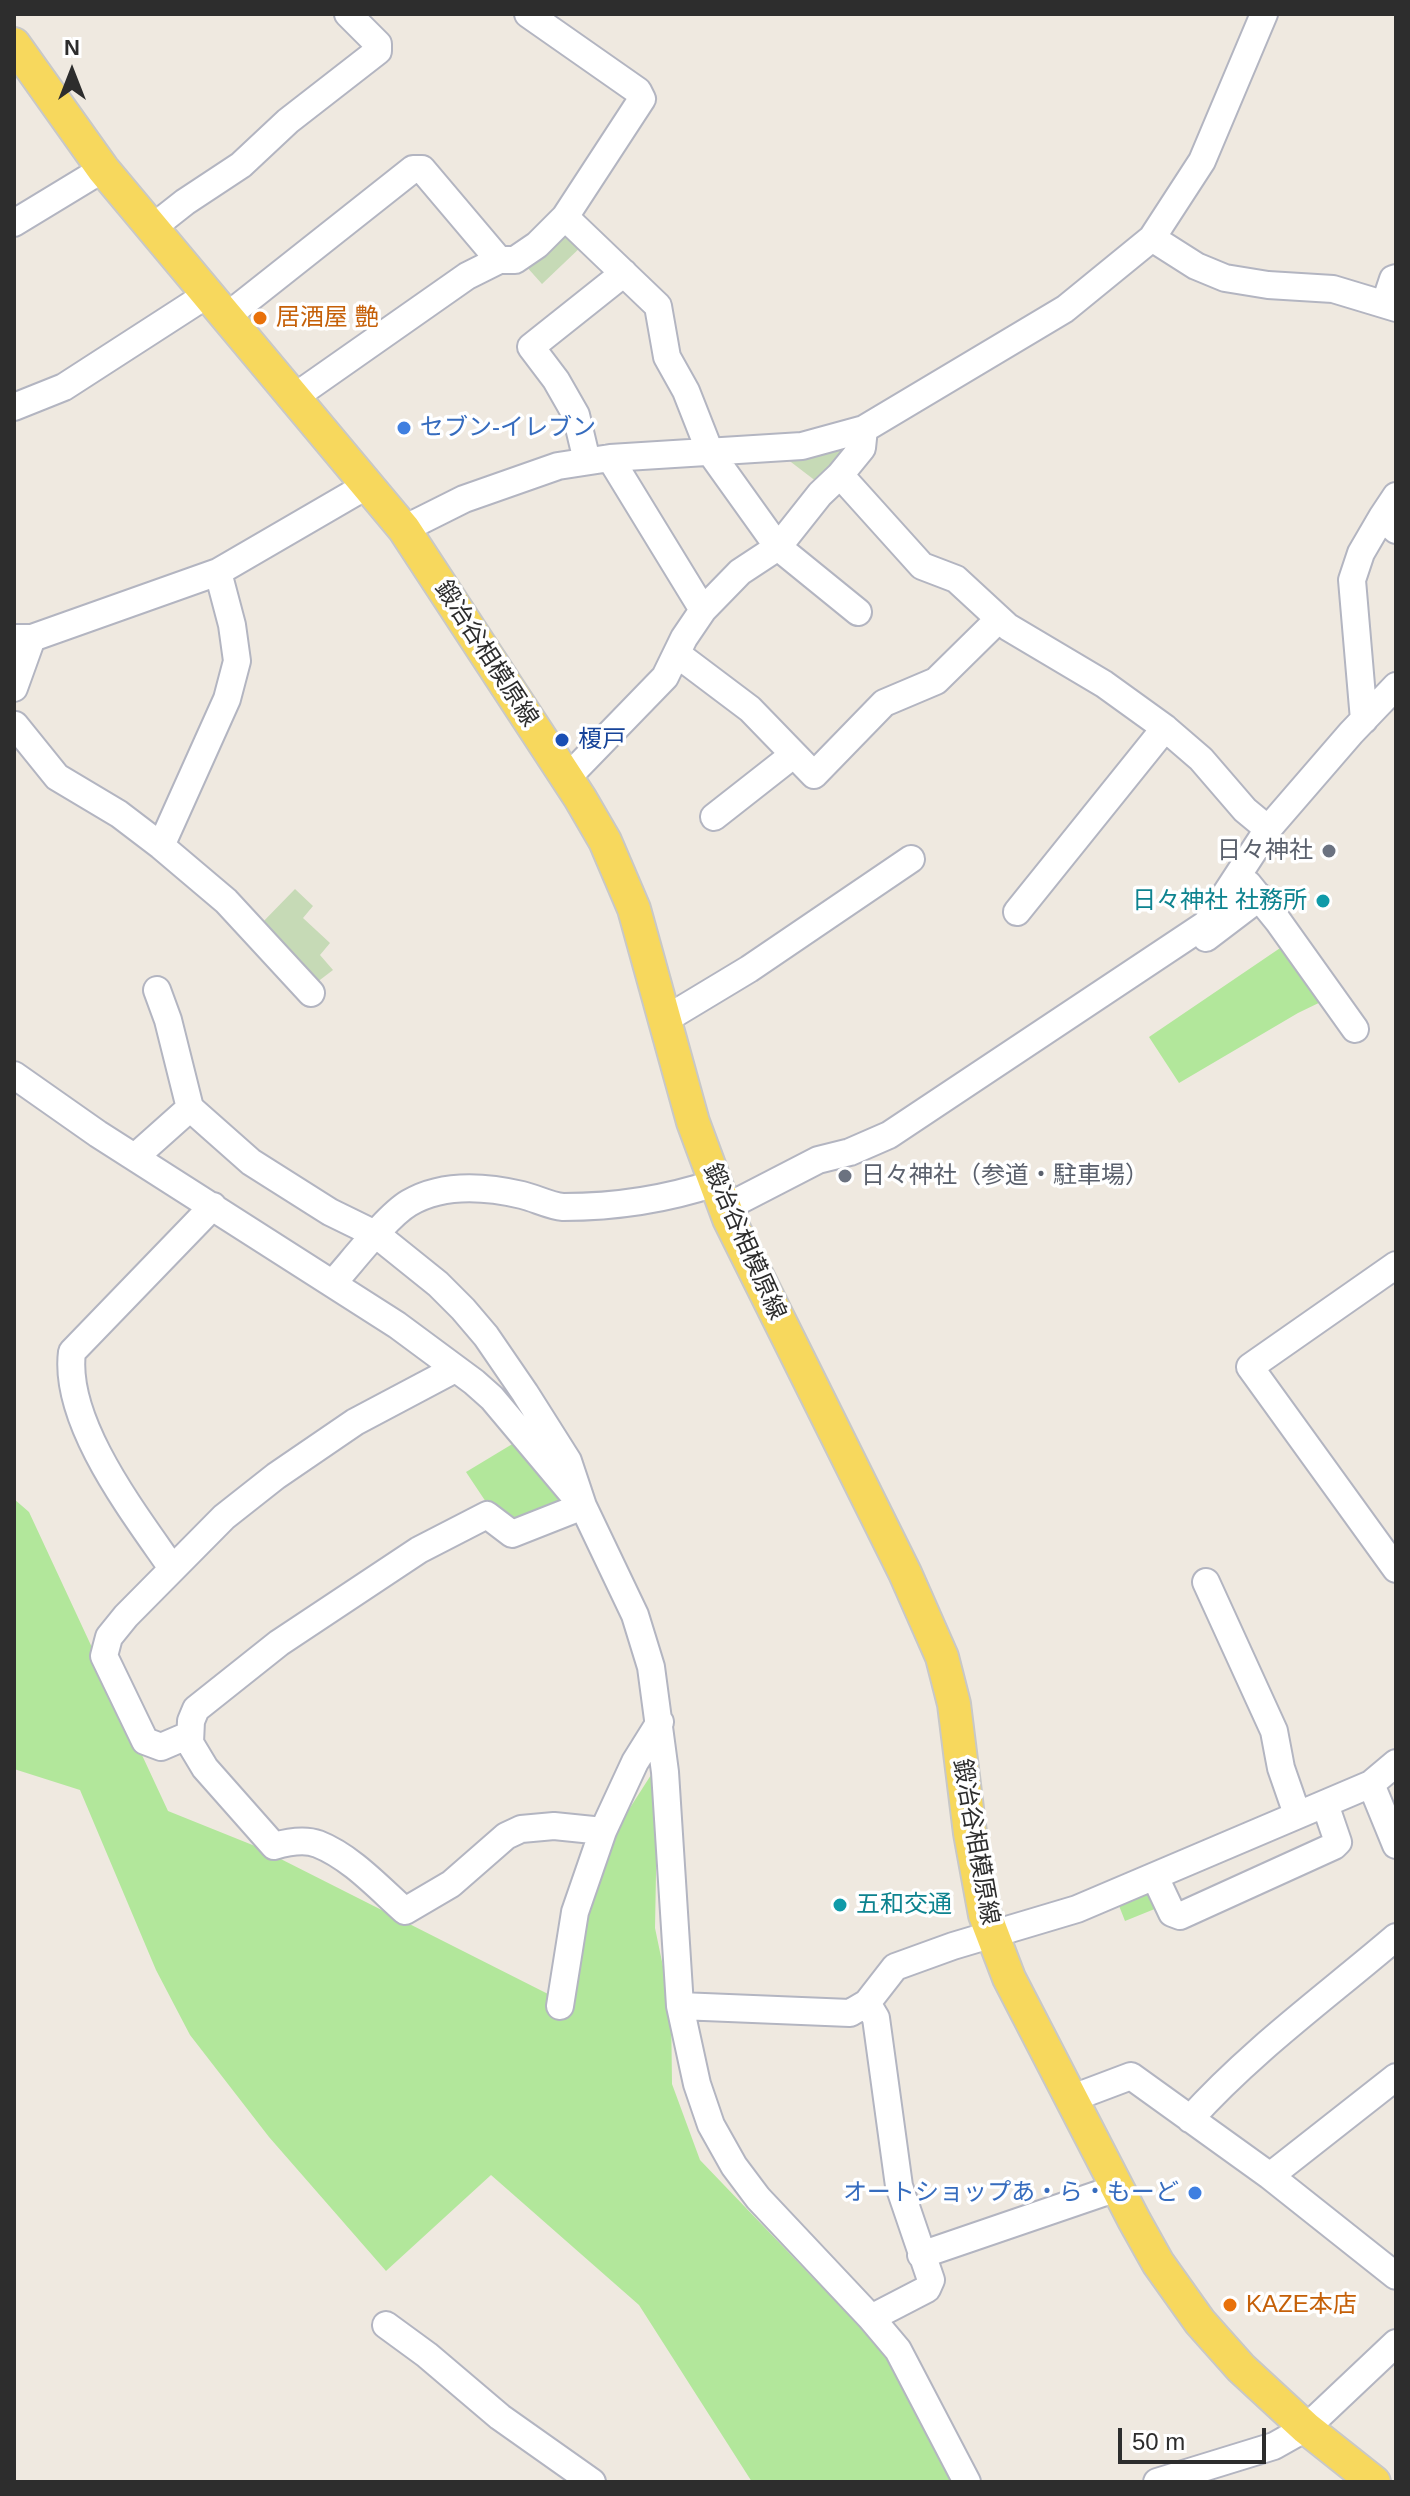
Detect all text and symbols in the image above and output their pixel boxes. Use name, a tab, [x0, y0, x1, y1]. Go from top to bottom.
north arrow	[32, 32, 112, 112]
text: N	[64, 35, 80, 60]
place label: 居酒屋 艶	[276, 304, 379, 332]
marker: 居酒屋 艶	[251, 309, 269, 327]
place label: セブン-イレブン	[420, 414, 596, 442]
marker: セブン-イレブン	[395, 419, 413, 437]
street label: 鍛冶谷相模原線	[428, 576, 544, 732]
place label: 榎戸	[578, 726, 626, 754]
marker: 榎戸	[553, 731, 571, 749]
place label: 日々神社	[1217, 837, 1313, 865]
marker: 日々神社	[1320, 842, 1338, 860]
place label: 日々神社 社務所	[1132, 887, 1307, 915]
marker: 日々神社 社務所	[1314, 892, 1332, 910]
street label: 鍛冶谷相模原線	[697, 1159, 791, 1325]
place label: 日々神社（参道・駐車場）	[861, 1162, 1149, 1190]
marker: 日々神社（参道・駐車場）	[836, 1167, 854, 1185]
street label: 鍛冶谷相模原線	[946, 1757, 1004, 1927]
place label: 五和交通	[856, 1891, 952, 1919]
marker: 五和交通	[831, 1896, 849, 1914]
place label: オートショップあ・ら・もーど	[843, 2179, 1179, 2207]
marker: オートショップあ・ら・もーど	[1186, 2184, 1204, 2202]
place label: KAZE本店	[1246, 2291, 1357, 2319]
marker: KAZE本店	[1221, 2296, 1239, 2314]
scale bar	[1122, 2412, 1270, 2462]
text: 50 m	[1132, 2428, 1185, 2455]

